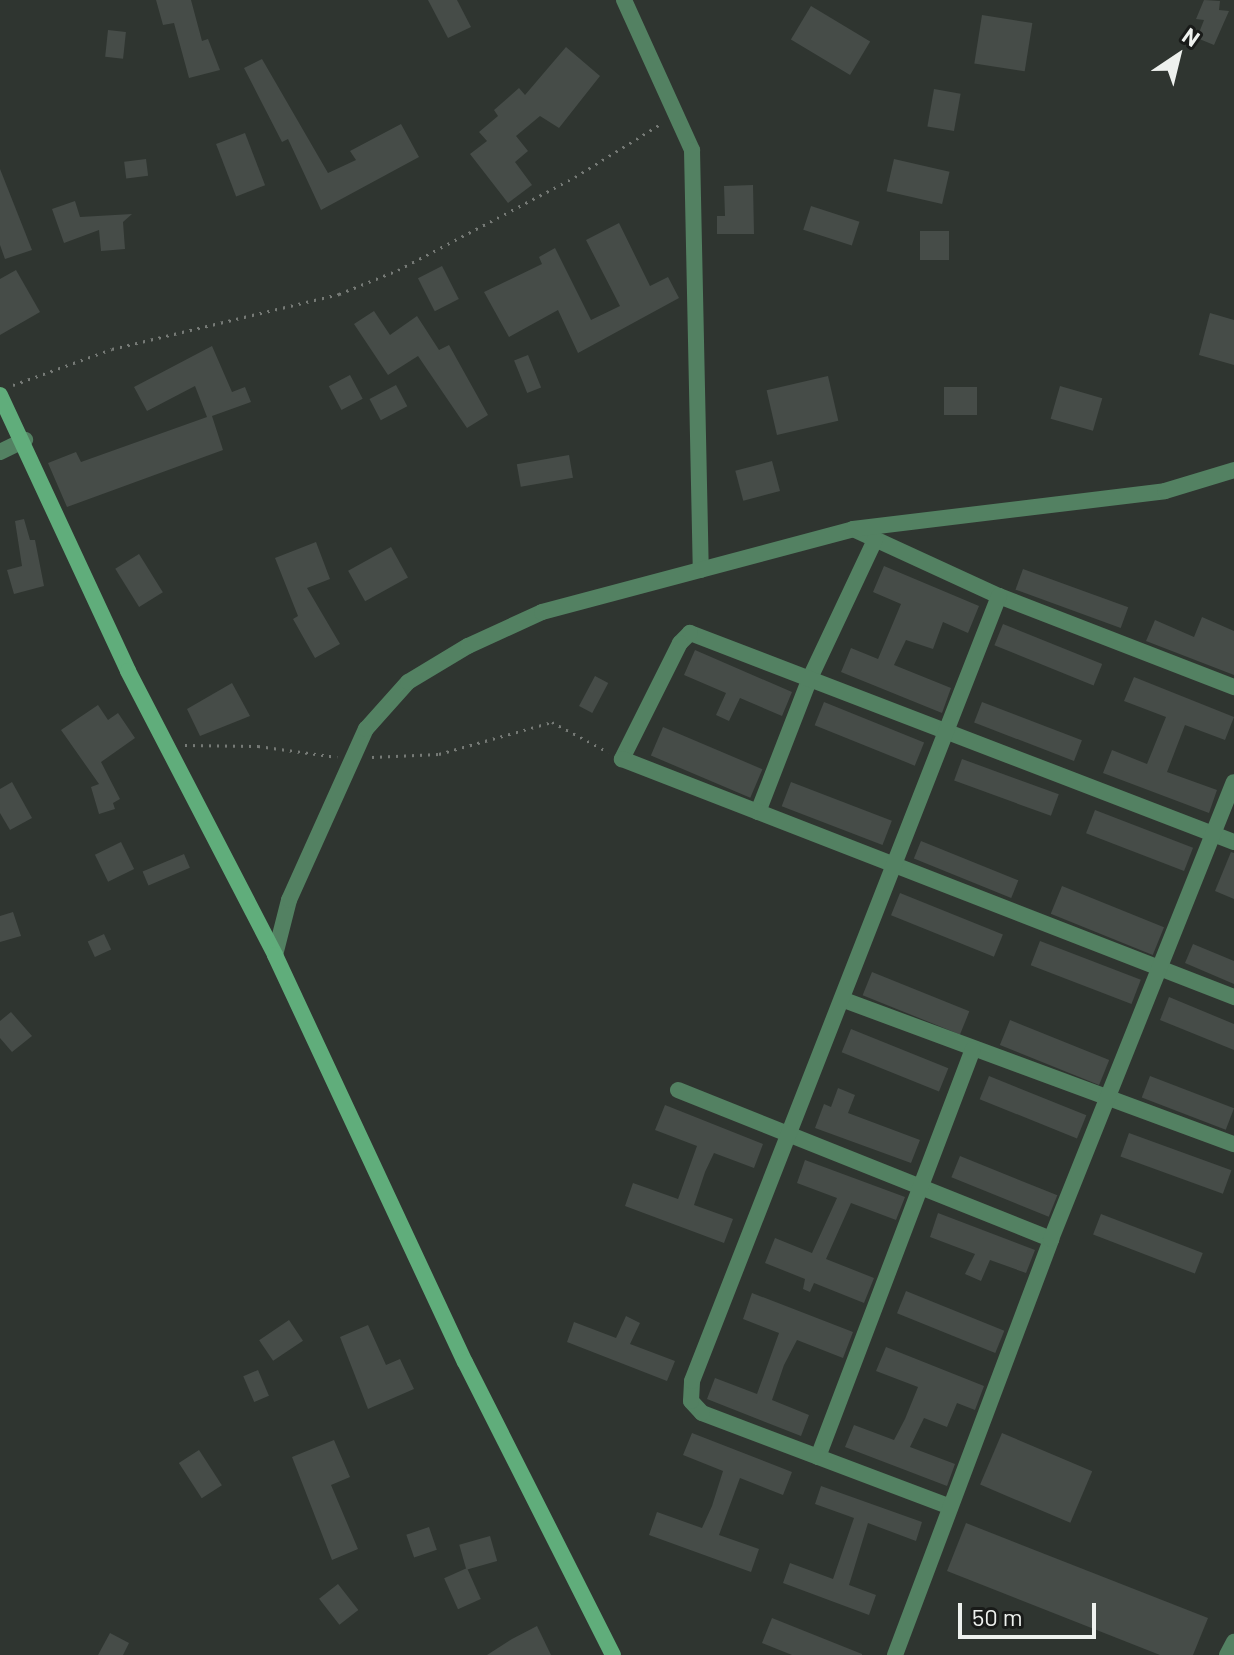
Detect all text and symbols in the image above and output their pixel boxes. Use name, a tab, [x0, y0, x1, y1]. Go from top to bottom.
north arrow	[1138, 16, 1218, 96]
text: N	[1178, 21, 1205, 51]
scale bar	[962, 1587, 1100, 1637]
text: 50 m	[972, 1602, 1023, 1631]

